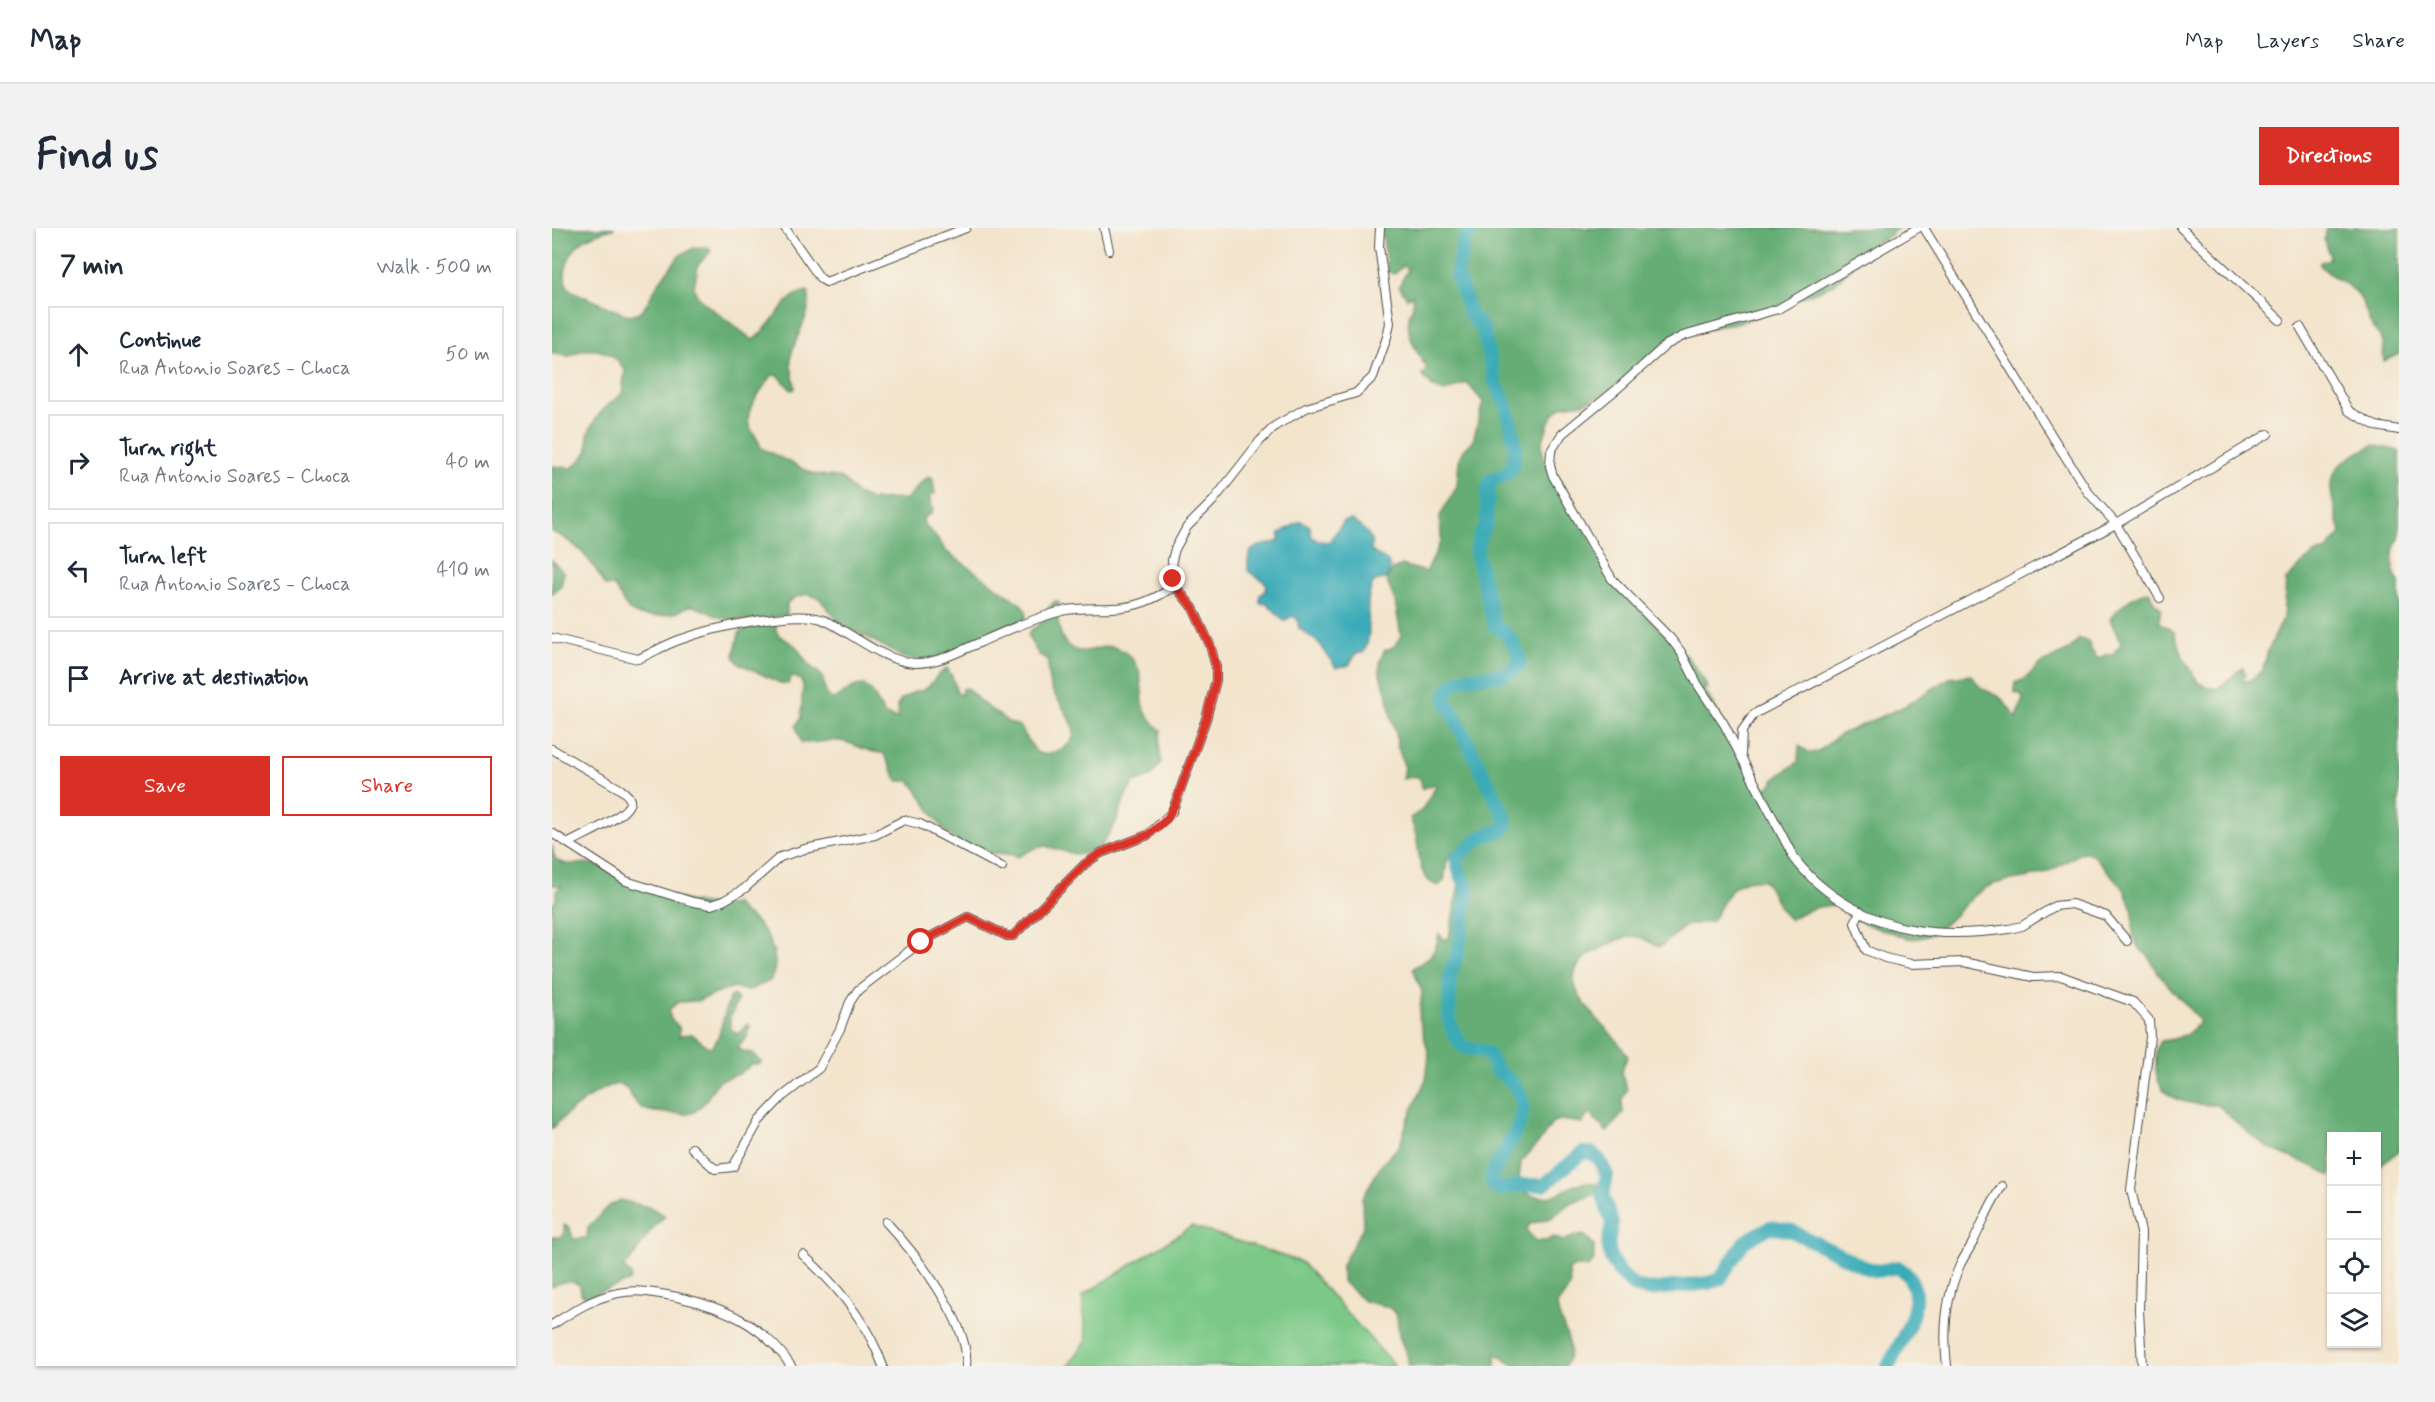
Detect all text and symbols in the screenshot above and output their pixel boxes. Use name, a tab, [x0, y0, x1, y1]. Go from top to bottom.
text: Map	[30, 23, 81, 60]
text: Map	[2185, 27, 2223, 55]
text: Layers	[2256, 27, 2319, 55]
text: Share	[2352, 27, 2405, 55]
button: Directions	[2259, 127, 2399, 185]
text: Find us	[36, 129, 158, 184]
text: 7 min	[60, 250, 124, 284]
text: Walk · 500 m	[377, 254, 492, 281]
text: Continue	[119, 327, 201, 355]
icon: ahead	[62, 338, 95, 371]
text: 50 m	[445, 341, 490, 368]
text: Rua Antonio Soares - Choca	[119, 355, 351, 382]
text: Turn right	[119, 435, 217, 463]
icon: right	[62, 446, 95, 479]
text: 40 m	[446, 449, 490, 476]
text: Rua Antonio Soares - Choca	[119, 463, 351, 490]
text: Turn left	[119, 543, 207, 571]
icon: left	[62, 554, 95, 587]
text: 410 m	[436, 557, 490, 584]
route end	[1159, 565, 1185, 591]
text: Rua Antonio Soares - Choca	[119, 571, 351, 598]
icon: arrive	[62, 662, 95, 695]
text: Arrive at destination	[119, 664, 309, 692]
button: Save	[60, 756, 270, 816]
button: Share	[282, 756, 492, 816]
route start	[907, 928, 933, 954]
map controls	[2327, 1132, 2381, 1348]
button: +	[2327, 1132, 2381, 1186]
button: −	[2327, 1186, 2381, 1240]
button: locate	[2327, 1240, 2381, 1294]
button: layers	[2327, 1294, 2381, 1348]

